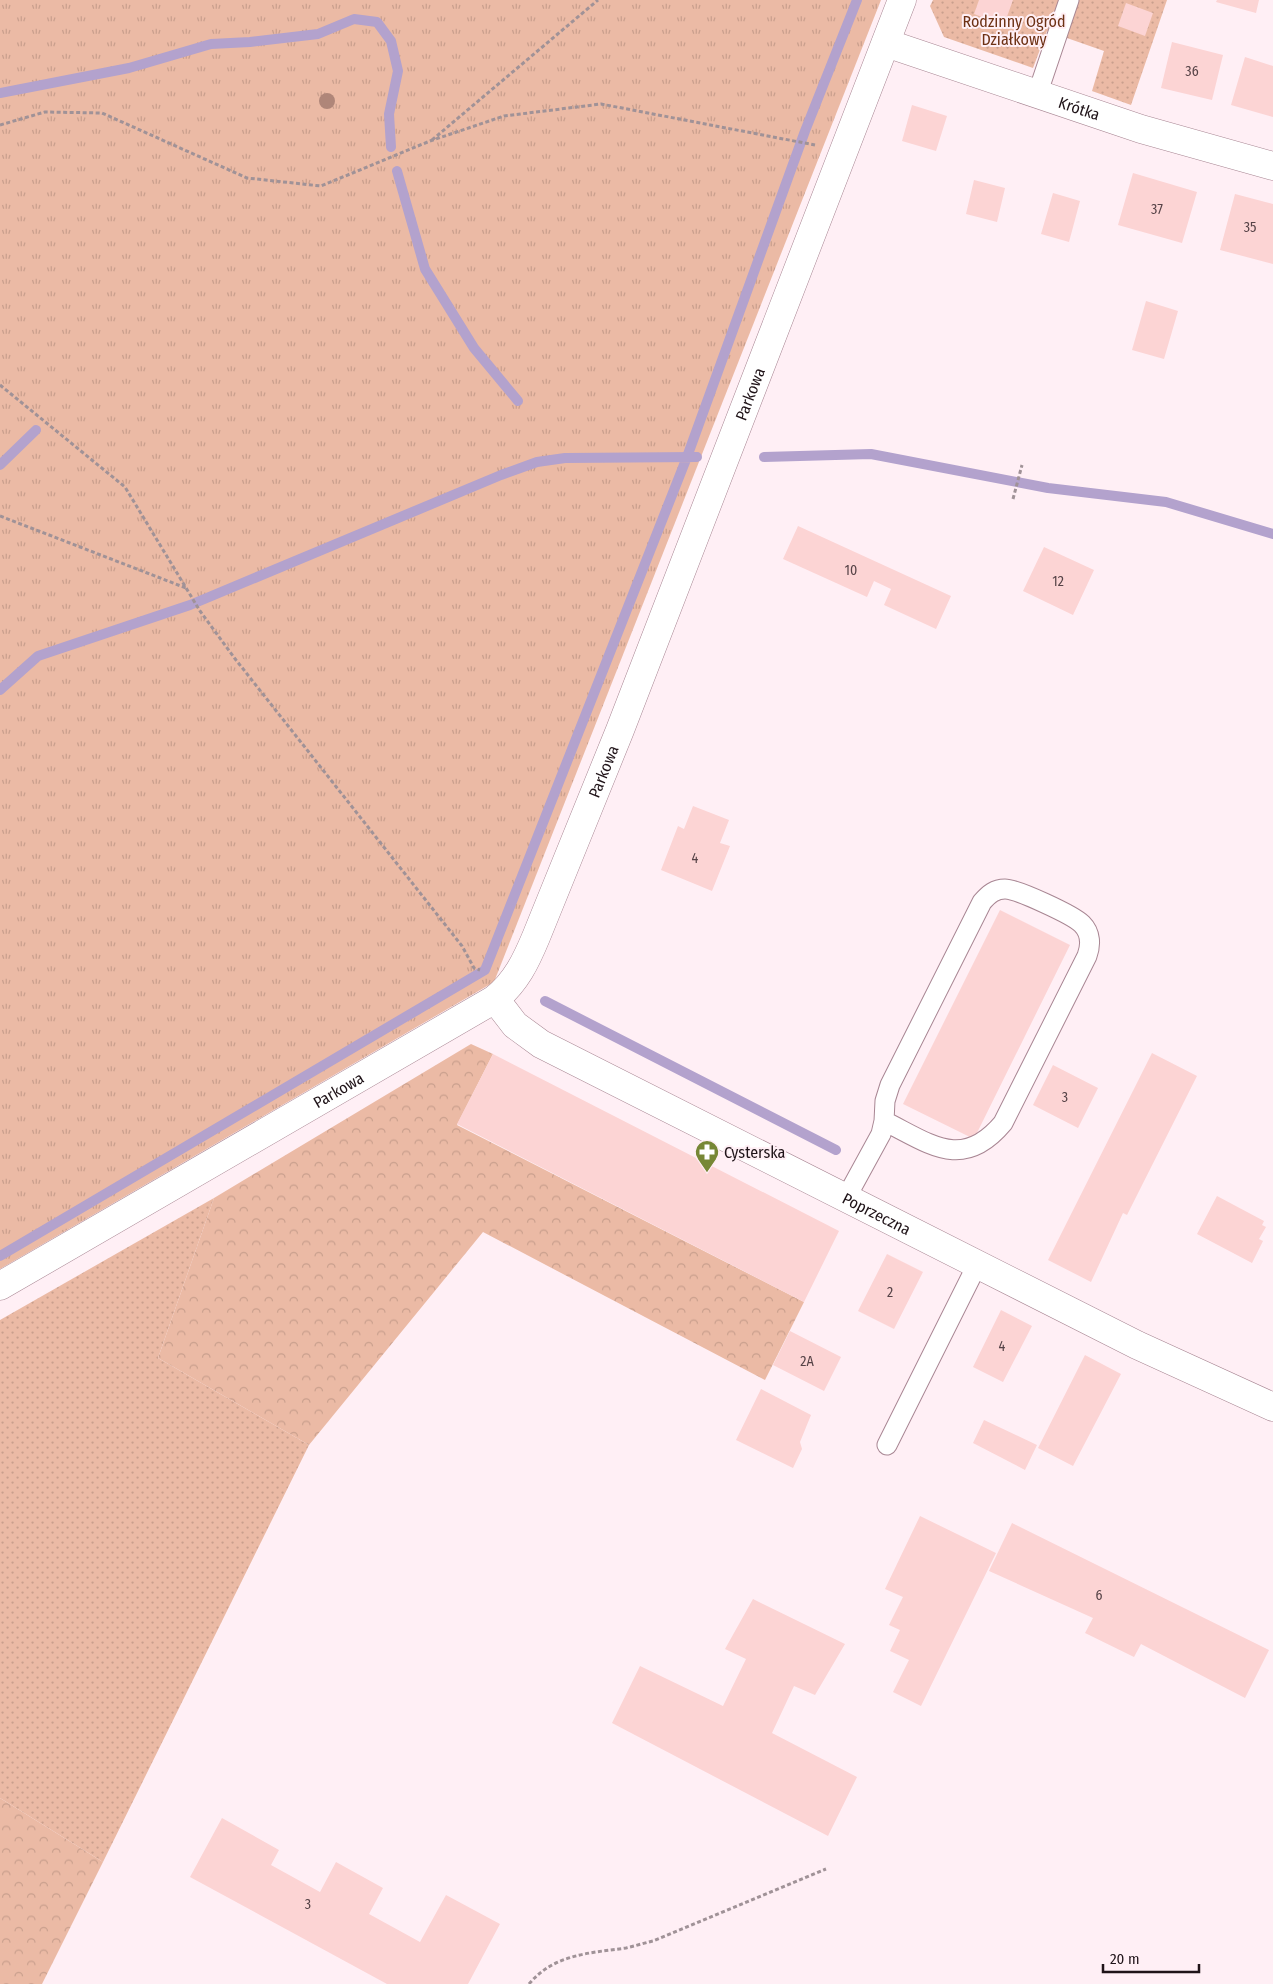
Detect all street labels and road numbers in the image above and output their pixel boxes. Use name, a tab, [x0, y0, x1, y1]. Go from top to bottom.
street label: Krótka	[1056, 92, 1103, 124]
street label: Parkowa	[731, 365, 769, 423]
street label: Parkowa	[584, 742, 622, 800]
street label: Parkowa	[310, 1068, 367, 1112]
street label: Poprzeczna	[839, 1188, 914, 1239]

